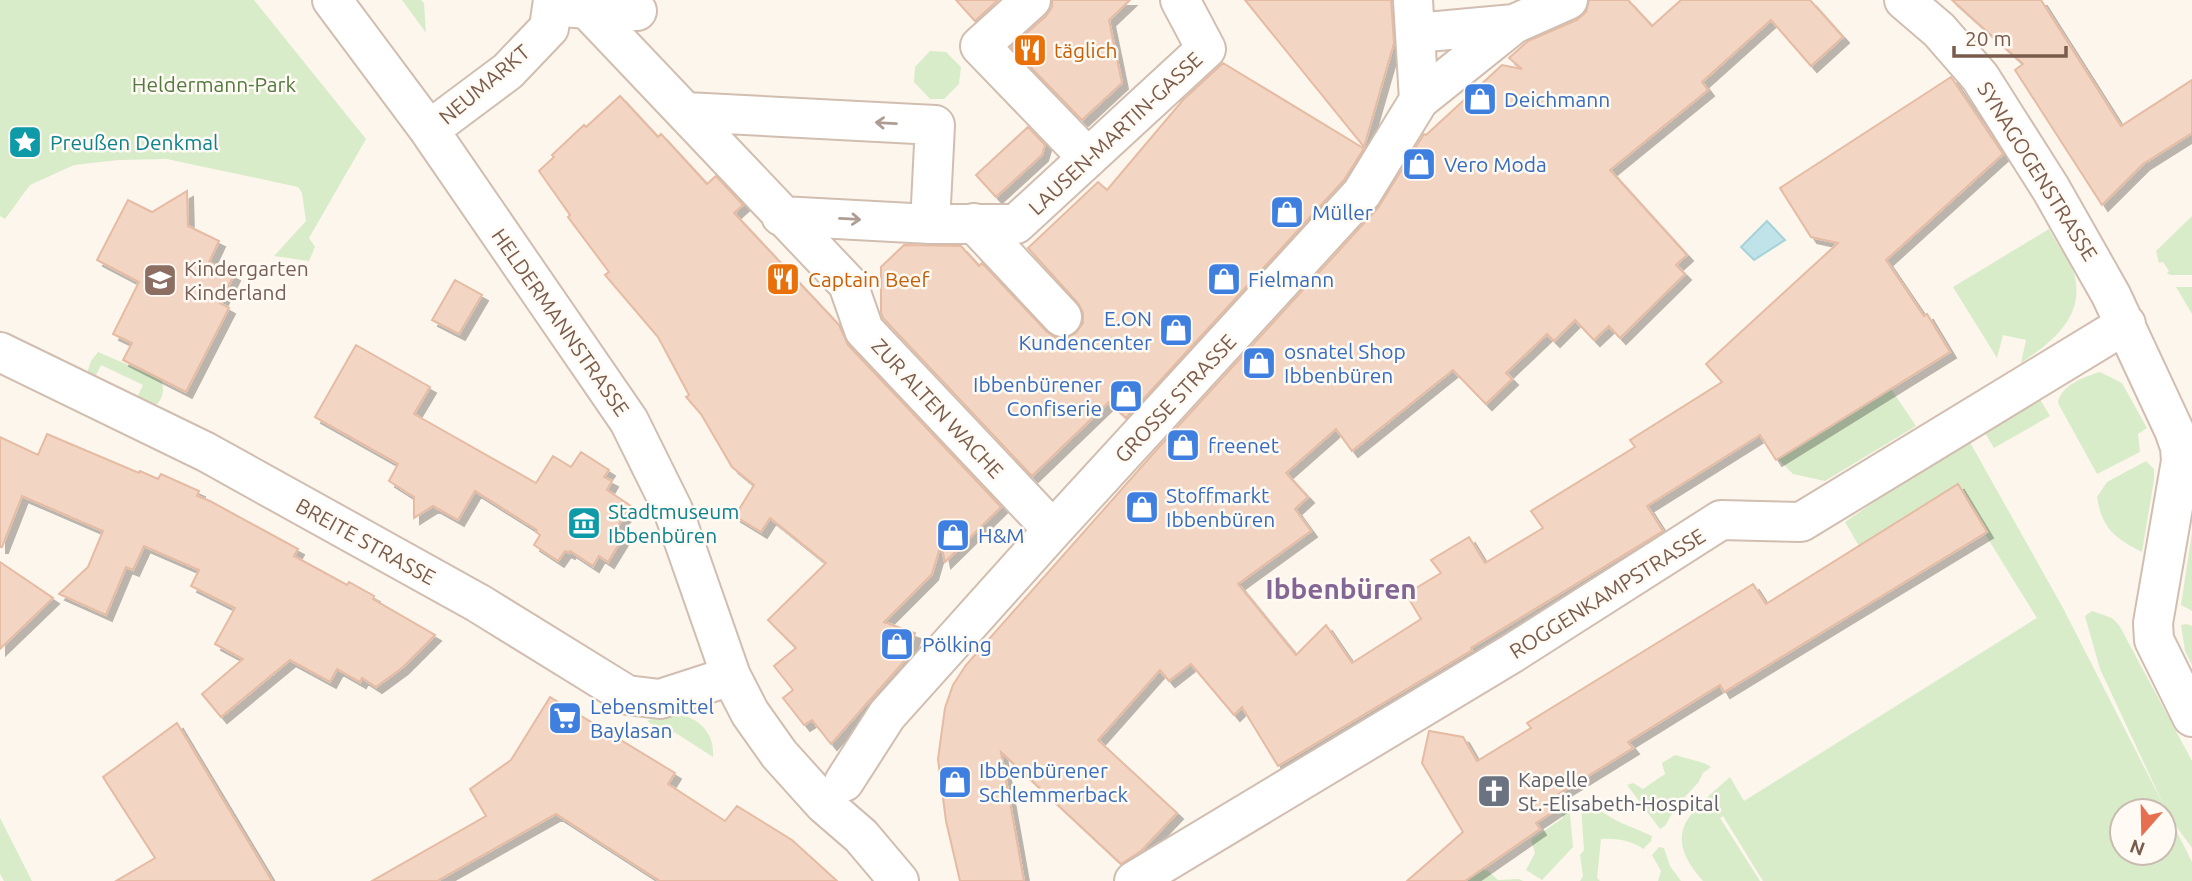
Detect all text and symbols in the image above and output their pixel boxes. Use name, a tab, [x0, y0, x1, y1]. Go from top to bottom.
scale bar	[1954, 14, 2066, 58]
text: 20 m	[1965, 26, 2012, 50]
restaurant icon: täglich	[1011, 31, 1049, 69]
place label: täglich	[1054, 38, 1117, 62]
street label: NEUMARKT	[434, 39, 534, 129]
street label: LAUSEN-MARTIN-GASSE	[1023, 47, 1207, 219]
park label: Heldermann-Park	[132, 72, 297, 96]
street label: SYNAGOGENSTRASSE	[1973, 77, 2103, 265]
shop icon: Deichmann	[1461, 80, 1499, 118]
place label: Deichmann	[1504, 87, 1610, 111]
one-way arrow	[875, 116, 898, 129]
place icon: Preußen Denkmal	[6, 123, 44, 161]
place label: Preußen Denkmal	[50, 130, 219, 154]
shop icon: Vero Moda	[1400, 145, 1438, 183]
place label: Vero Moda	[1444, 152, 1547, 176]
shop icon: Müller	[1268, 193, 1306, 231]
place label: Müller	[1312, 200, 1373, 224]
one-way arrow	[838, 213, 861, 226]
street label: HELDERMANNSTRASSE	[487, 224, 635, 420]
place label: Kindergarten Kinderland	[184, 256, 309, 304]
restaurant icon: Captain Beef	[764, 260, 802, 298]
shop icon: Fielmann	[1205, 260, 1243, 298]
school or university icon: Kindergarten Kinderland	[141, 261, 179, 299]
place label: Captain Beef	[808, 267, 930, 291]
place label: Fielmann	[1248, 267, 1334, 291]
place label: E.ON Kundencenter	[1018, 306, 1152, 354]
shop icon: E.ON Kundencenter	[1157, 311, 1195, 349]
street label: GROSSE STRASSE	[1110, 329, 1240, 467]
street label: ZUR ALTEN WACHE	[867, 333, 1009, 483]
place label: osnatel Shop Ibbenbüren	[1284, 339, 1406, 387]
shop icon: osnatel Shop Ibbenbüren	[1240, 344, 1278, 382]
place label: Ibbenbürener Confiserie	[973, 372, 1102, 420]
shop icon: Ibbenbürener Confiserie	[1107, 377, 1145, 415]
shop icon: freenet	[1164, 426, 1202, 464]
place label: freenet	[1208, 433, 1279, 457]
place label: Stoffmarkt Ibbenbüren	[1166, 483, 1275, 531]
shop icon: Stoffmarkt Ibbenbüren	[1123, 488, 1161, 526]
street label: BREITE STRASSE	[292, 493, 440, 589]
place label: Stadtmuseum Ibbenbüren	[608, 499, 739, 547]
museum icon: Stadtmuseum Ibbenbüren	[565, 504, 603, 542]
shop icon: H&M	[934, 516, 972, 554]
place label: H&M	[978, 523, 1025, 547]
street label: ROGGENKAMPSTRASSE	[1505, 523, 1709, 663]
district label: Ibbenbüren	[1265, 573, 1417, 604]
shop icon: Pölking	[878, 625, 916, 663]
place label: Pölking	[922, 632, 992, 656]
place label: Lebensmittel Baylasan	[590, 694, 714, 742]
supermarket icon: Lebensmittel Baylasan	[546, 699, 584, 737]
place label: Ibbenbürener Schlemmerback	[979, 758, 1128, 806]
shop icon: Ibbenbürener Schlemmerback	[936, 763, 974, 801]
place label: Kapelle St.-Elisabeth-Hospital	[1518, 767, 1719, 815]
church icon: Kapelle St.-Elisabeth-Hospital	[1475, 772, 1513, 810]
north arrow	[2108, 797, 2178, 867]
text: N	[2127, 835, 2148, 861]

